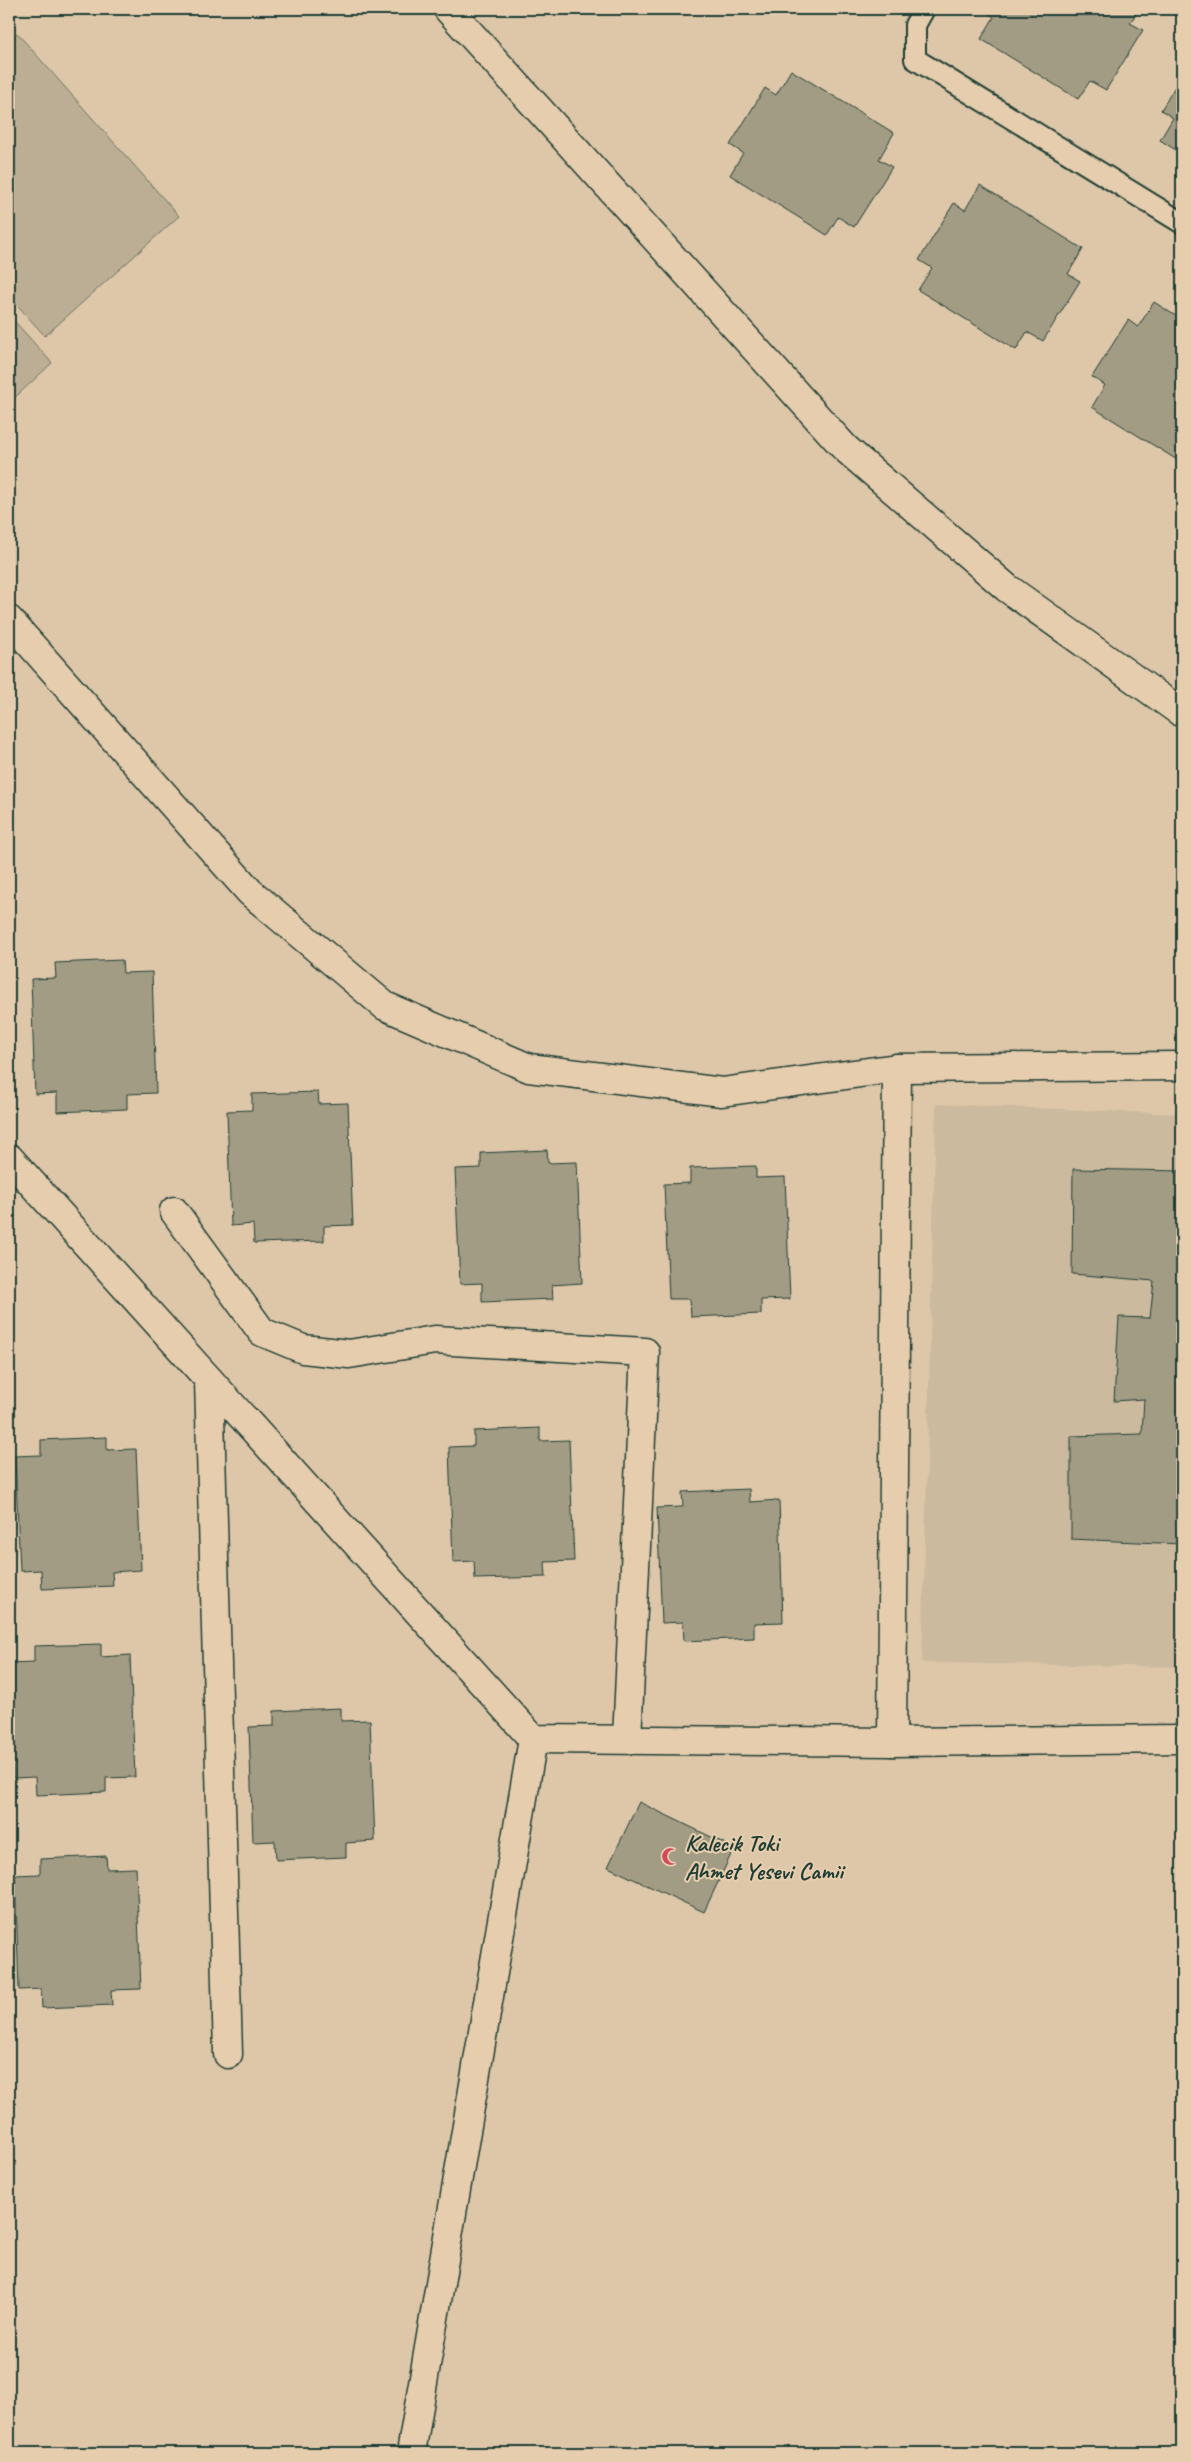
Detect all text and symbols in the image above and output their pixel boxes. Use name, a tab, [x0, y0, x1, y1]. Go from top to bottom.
place label: Kalecik Toki Ahmet Yesevi Camii	[685, 1828, 846, 1886]
mosque icon: Kalecik Toki Ahmet Yesevi Camii	[661, 1847, 681, 1867]

